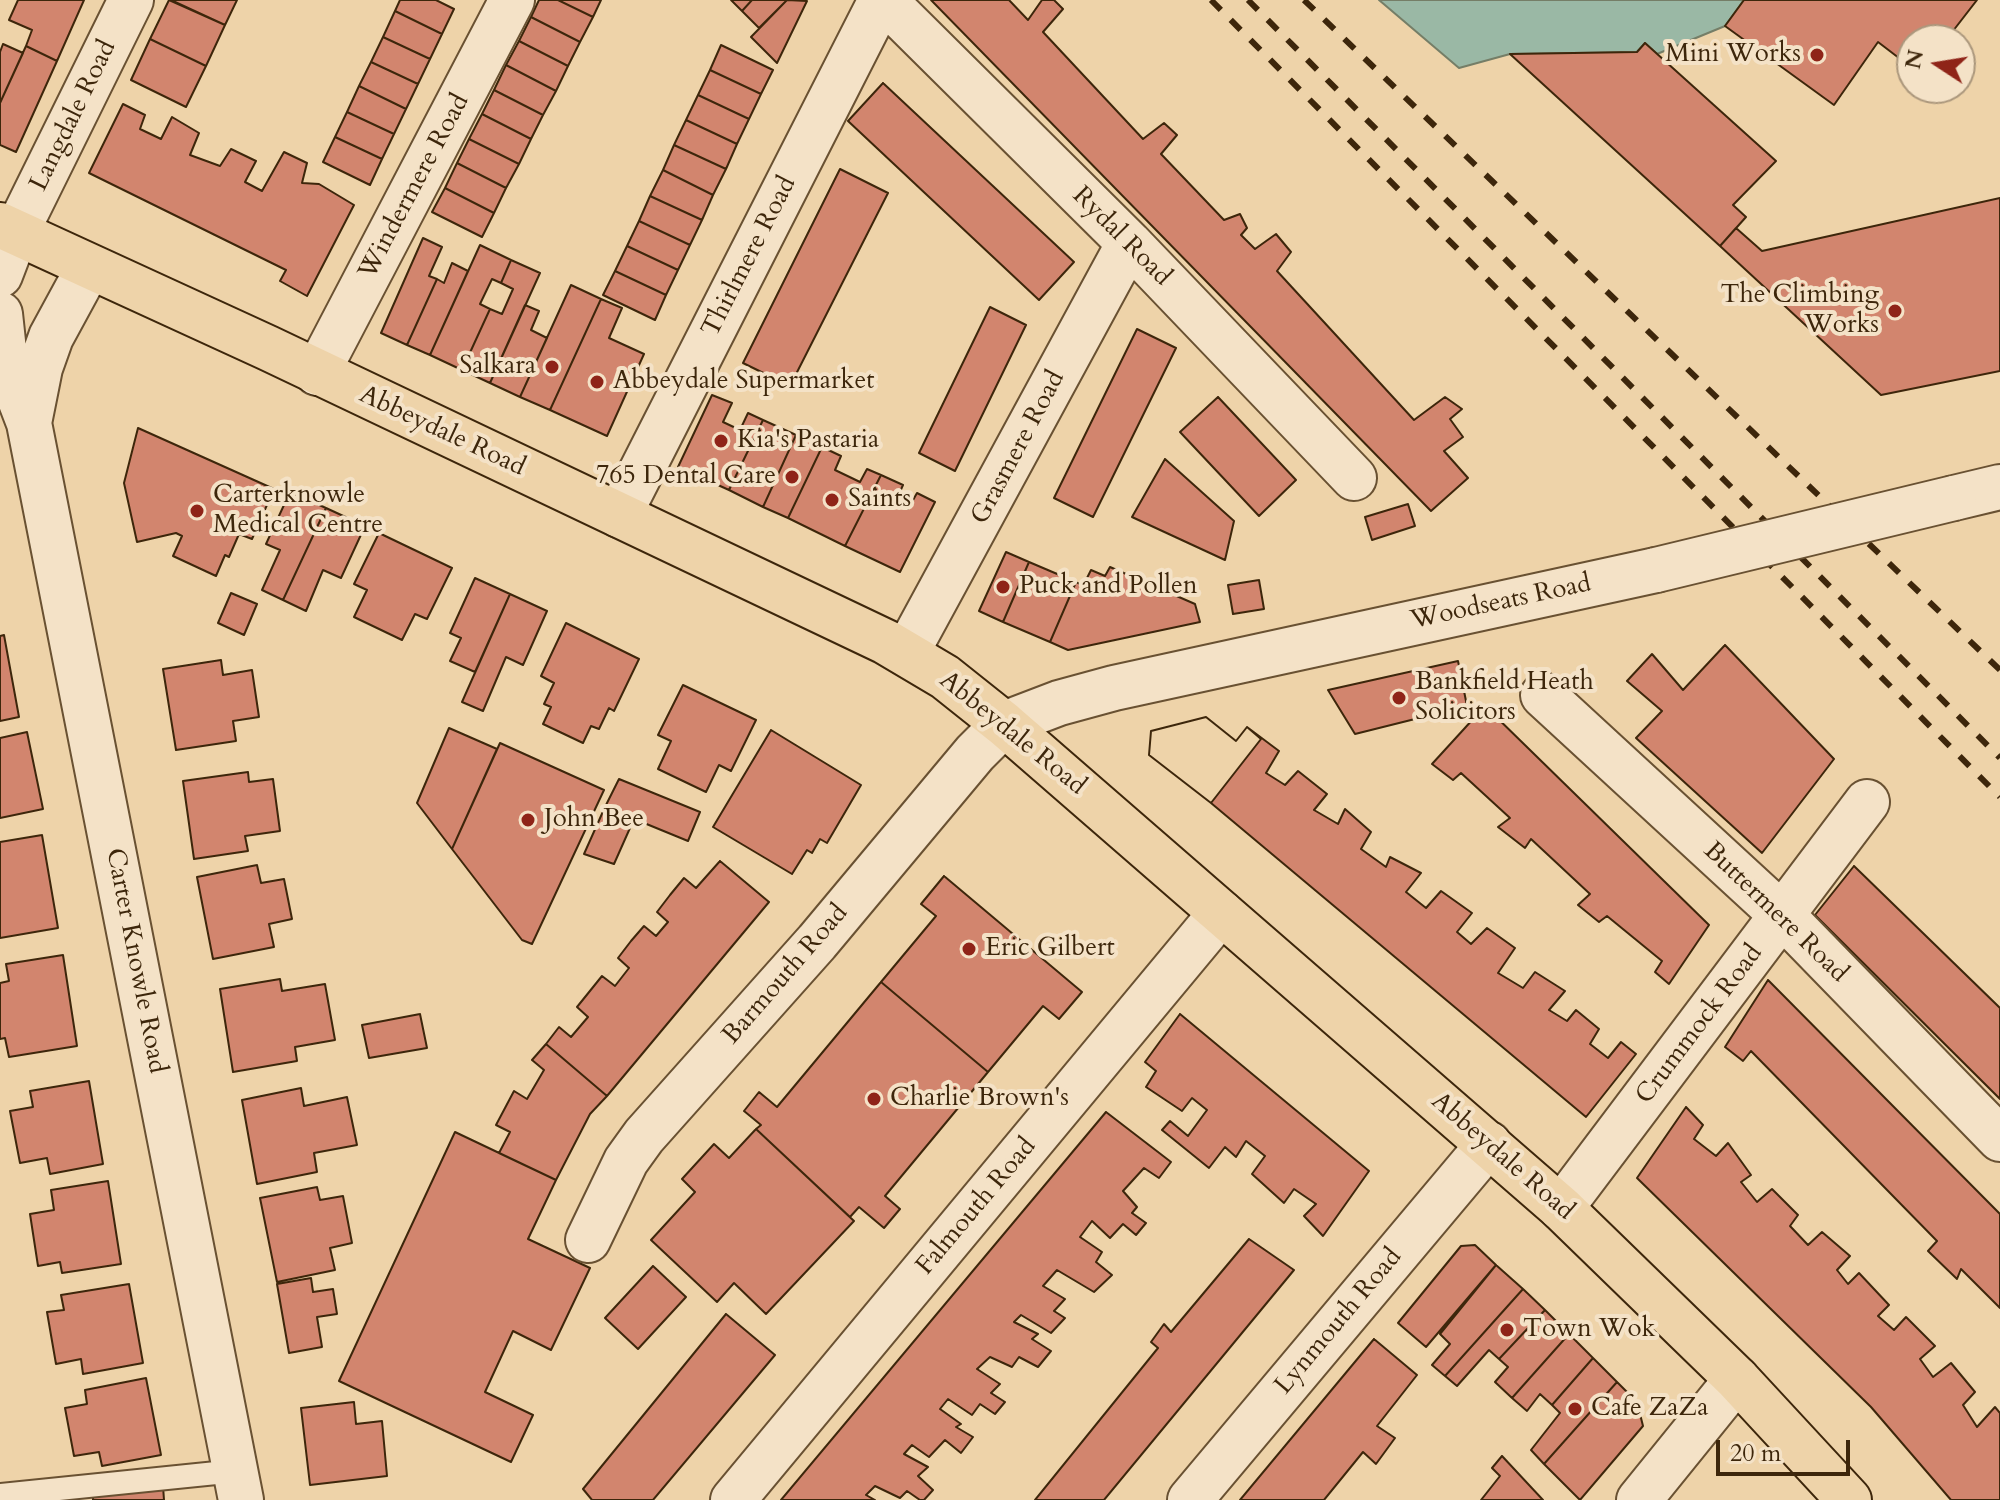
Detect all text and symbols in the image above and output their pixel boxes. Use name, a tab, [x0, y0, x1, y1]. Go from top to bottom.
north arrow	[1896, 24, 1976, 104]
street label: Langdale Road	[24, 35, 124, 197]
place label: Mini Works	[1665, 39, 1801, 71]
marker: Mini Works	[1808, 46, 1826, 64]
text: N	[1898, 47, 1931, 72]
street label: Windermere Road	[353, 89, 477, 285]
street label: Thirlmere Road	[696, 172, 804, 342]
street label: Rydal Road	[1065, 181, 1177, 293]
place label: The Climbing Works	[1720, 280, 1879, 342]
marker: The Climbing Works	[1886, 302, 1904, 320]
place label: Salkara	[459, 351, 536, 383]
marker: Salkara	[543, 358, 561, 376]
place label: Abbeydale Supermarket	[613, 366, 874, 398]
street label: Grasmere Road	[966, 366, 1072, 530]
marker: Abbeydale Supermarket	[588, 373, 606, 391]
street label: Abbeydale Road	[354, 380, 530, 484]
place label: Kia's Pastaria	[737, 425, 879, 457]
marker: Kia's Pastaria	[712, 432, 730, 450]
place label: 765 Dental Care	[596, 461, 776, 493]
marker: 765 Dental Care	[783, 468, 801, 486]
place label: Carterknowle Medical Centre	[213, 480, 383, 542]
place label: Saints	[848, 484, 911, 516]
marker: Saints	[823, 491, 841, 509]
marker: Carterknowle Medical Centre	[188, 502, 206, 520]
street label: Woodseats Road	[1408, 569, 1594, 637]
place label: Puck and Pollen	[1019, 571, 1197, 603]
marker: Puck and Pollen	[994, 578, 1012, 596]
street label: Abbeydale Road	[932, 665, 1092, 803]
place label: Bankfield Heath Solicitors	[1415, 667, 1594, 728]
marker: Bankfield Heath Solicitors	[1390, 689, 1408, 707]
place label: John Bee	[544, 804, 644, 836]
marker: John Bee	[519, 811, 537, 829]
street label: Buttermere Road	[1696, 836, 1854, 990]
street label: Carter Knowle Road	[98, 846, 172, 1076]
street label: Barmouth Road	[717, 899, 855, 1051]
place label: Eric Gilbert	[985, 933, 1115, 965]
street label: Crummock Road	[1630, 939, 1770, 1111]
marker: Eric Gilbert	[960, 940, 978, 958]
place label: Charlie Brown's	[890, 1083, 1069, 1115]
street label: Abbeydale Road	[1424, 1086, 1580, 1228]
marker: Charlie Brown's	[865, 1090, 883, 1108]
street label: Falmouth Road	[911, 1132, 1043, 1282]
street label: Lynmouth Road	[1269, 1243, 1409, 1401]
place label: Town Wok	[1523, 1314, 1655, 1346]
marker: Town Wok	[1498, 1321, 1516, 1339]
place label: Cafe ZaZa	[1591, 1393, 1708, 1425]
marker: Cafe ZaZa	[1566, 1400, 1584, 1418]
scale bar	[1720, 1424, 1854, 1474]
text: 20 m	[1730, 1437, 1781, 1470]

